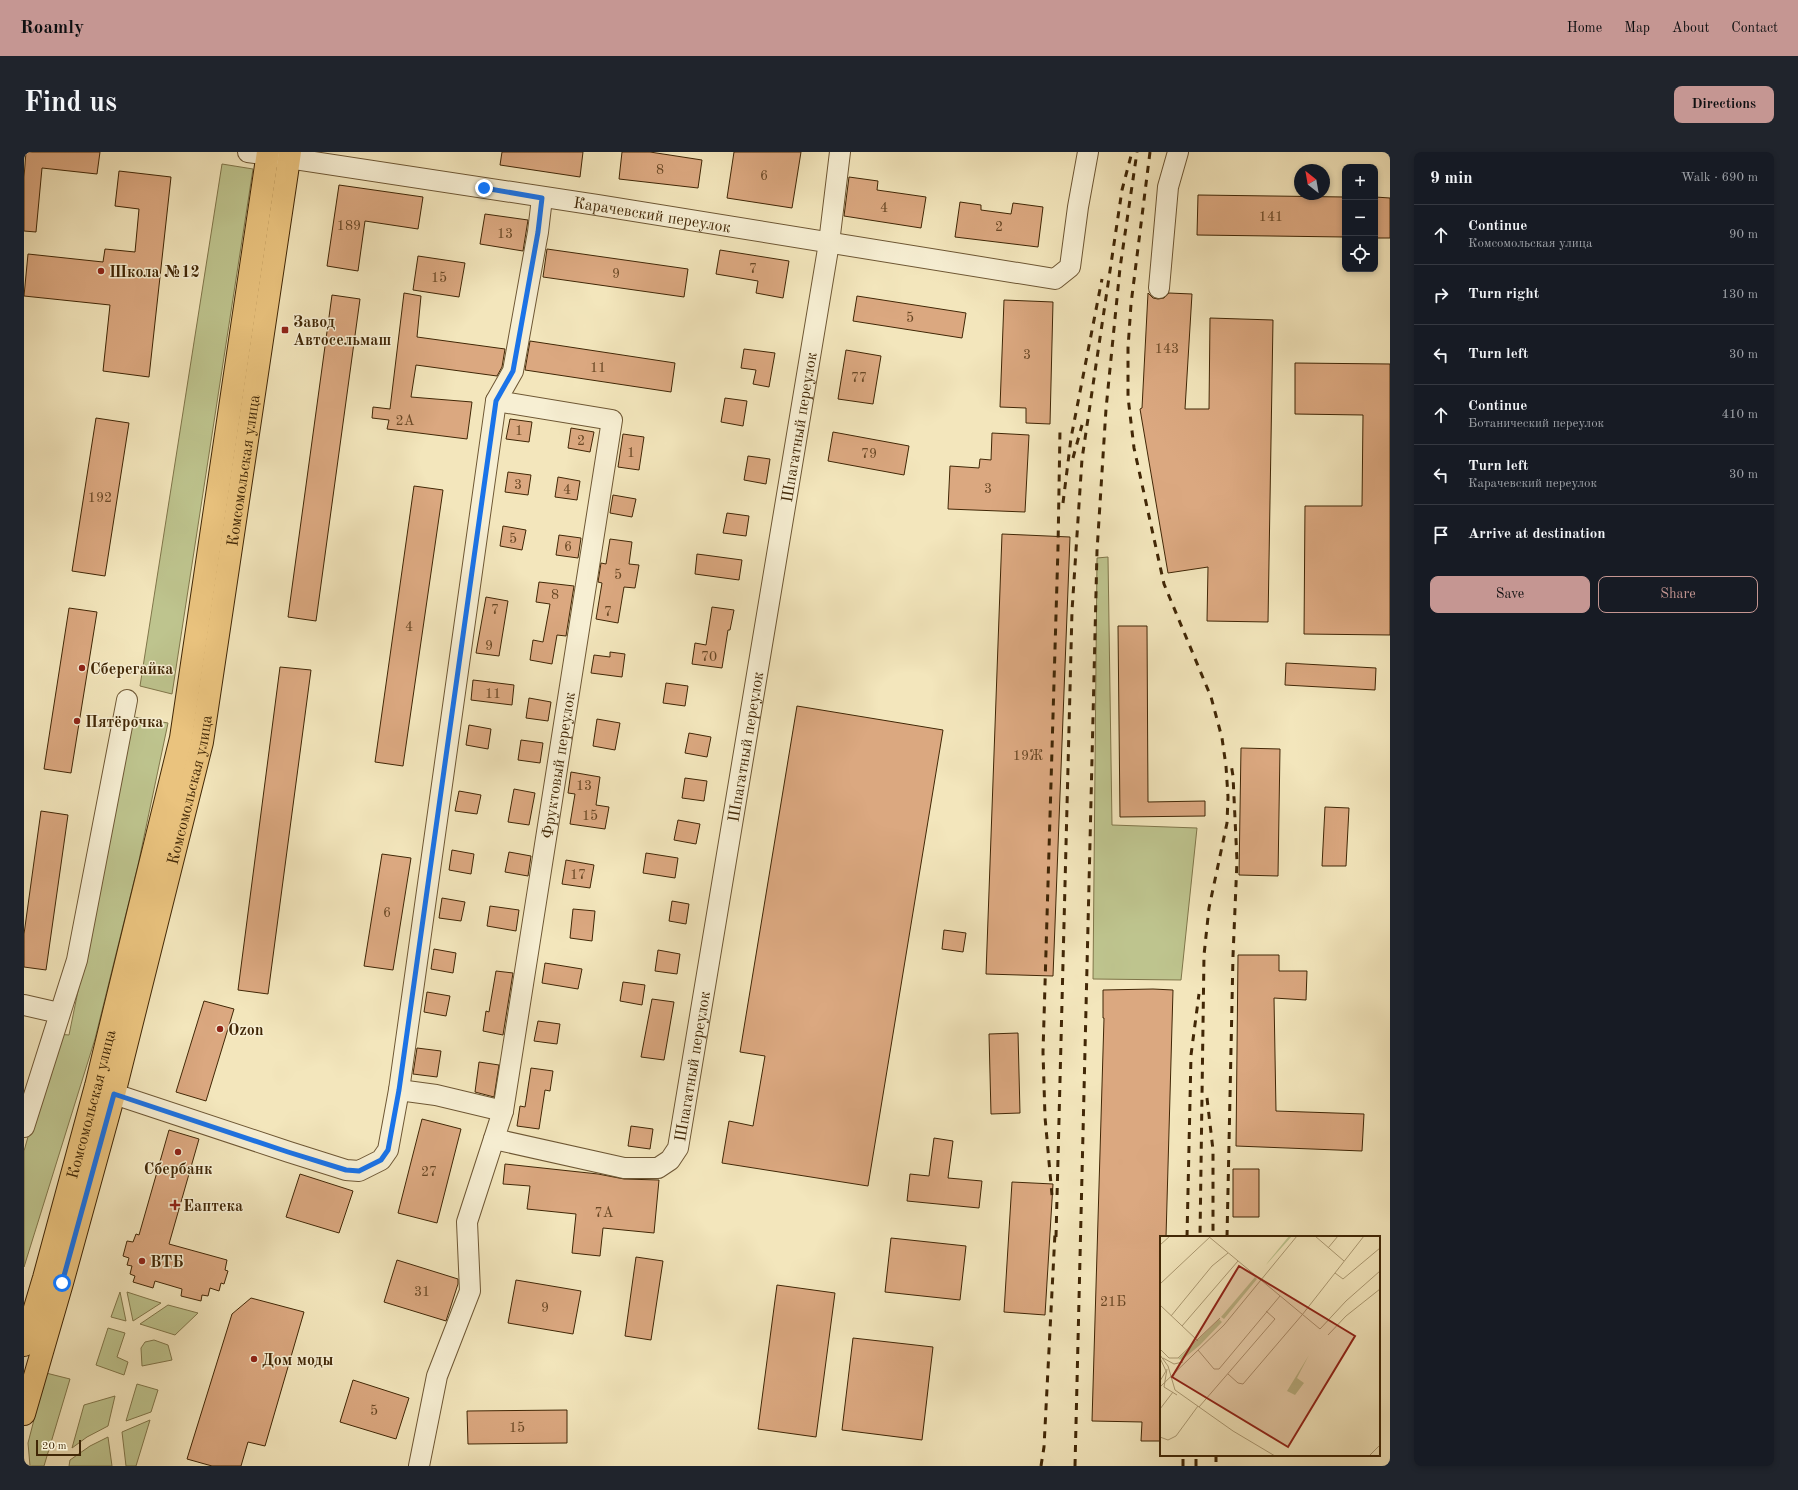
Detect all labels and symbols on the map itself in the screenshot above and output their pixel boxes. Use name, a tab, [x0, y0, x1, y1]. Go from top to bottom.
house number: 8	[656, 163, 664, 177]
north arrow	[1294, 164, 1330, 200]
house number: 6	[760, 169, 768, 183]
route end	[475, 179, 493, 197]
street label: Карачевский переулок	[572, 196, 732, 236]
house number: 4	[880, 201, 888, 215]
house number: 141	[1259, 210, 1283, 224]
house number: 189	[337, 219, 361, 233]
house number: 2	[995, 220, 1003, 234]
house number: 13	[497, 227, 513, 241]
house number: 7	[749, 262, 757, 276]
place label: Школа №12	[109, 265, 200, 281]
marker: Школа №12	[96, 266, 106, 276]
house number: 9	[612, 267, 620, 281]
house number: 15	[431, 271, 447, 285]
house number: 5	[906, 311, 914, 325]
place label: Завод Автосельмаш	[293, 315, 391, 349]
marker: Завод Автосельмаш	[280, 325, 290, 335]
house number: 143	[1155, 342, 1179, 356]
house number: 3	[1023, 348, 1031, 362]
street label: Шпагатный переулок	[780, 351, 821, 504]
house number: 11	[590, 361, 606, 375]
house number: 77	[851, 371, 867, 385]
street label: Комсомольская улица	[225, 394, 264, 547]
house number: 2А	[396, 414, 415, 428]
house number: 1	[515, 424, 523, 438]
house number: 2	[577, 434, 585, 448]
house number: 1	[627, 446, 635, 460]
house number: 79	[861, 447, 877, 461]
house number: 3	[514, 478, 522, 492]
house number: 3	[984, 482, 992, 496]
house number: 4	[563, 483, 571, 497]
house number: 192	[88, 491, 112, 505]
house number: 5	[509, 532, 517, 546]
house number: 6	[564, 540, 572, 554]
house number: 5	[614, 568, 622, 582]
house number: 8	[551, 588, 559, 602]
house number: 7	[491, 603, 499, 617]
house number: 7	[604, 605, 612, 619]
house number: 4	[405, 620, 413, 634]
house number: 9	[485, 639, 493, 653]
house number: 70	[701, 650, 717, 664]
place label: Сберегайка	[90, 662, 173, 678]
marker: Сберегайка	[77, 663, 87, 673]
street label: Шпагатный переулок	[727, 671, 767, 823]
house number: 11	[485, 687, 501, 701]
street label: Фруктовый переулок	[540, 691, 579, 840]
street label: Комсомольская улица	[166, 714, 216, 867]
place label: Пятёрочка	[85, 715, 164, 731]
marker: Пятёрочка	[72, 716, 82, 726]
house number: 19Ж	[1013, 749, 1043, 763]
house number: 13	[576, 779, 592, 793]
house number: 15	[582, 809, 598, 823]
house number: 17	[570, 868, 586, 882]
house number: 6	[383, 906, 391, 920]
street label: Шпагатный переулок	[673, 990, 714, 1143]
place label: Ozon	[228, 1023, 264, 1039]
marker: Ozon	[215, 1024, 225, 1034]
street label: Комсомольская улица	[65, 1028, 119, 1181]
marker: Сбербанк	[173, 1147, 183, 1157]
place label: Сбербанк	[144, 1162, 213, 1178]
house number: 27	[421, 1165, 437, 1179]
place label: Еаптека	[183, 1199, 243, 1215]
marker: Еаптека	[170, 1200, 180, 1210]
house number: 7А	[595, 1206, 614, 1220]
inset map	[1160, 1236, 1380, 1456]
place label: ВТБ	[150, 1255, 184, 1271]
marker: ВТБ	[137, 1256, 147, 1266]
route start	[53, 1274, 71, 1292]
house number: 31	[414, 1285, 430, 1299]
house number: 21Б	[1100, 1295, 1126, 1309]
house number: 9	[541, 1301, 549, 1315]
place label: Дом моды	[262, 1353, 334, 1369]
marker: Дом моды	[249, 1354, 259, 1364]
house number: 5	[370, 1404, 378, 1418]
house number: 15	[509, 1421, 525, 1435]
scale bar	[36, 1438, 81, 1457]

